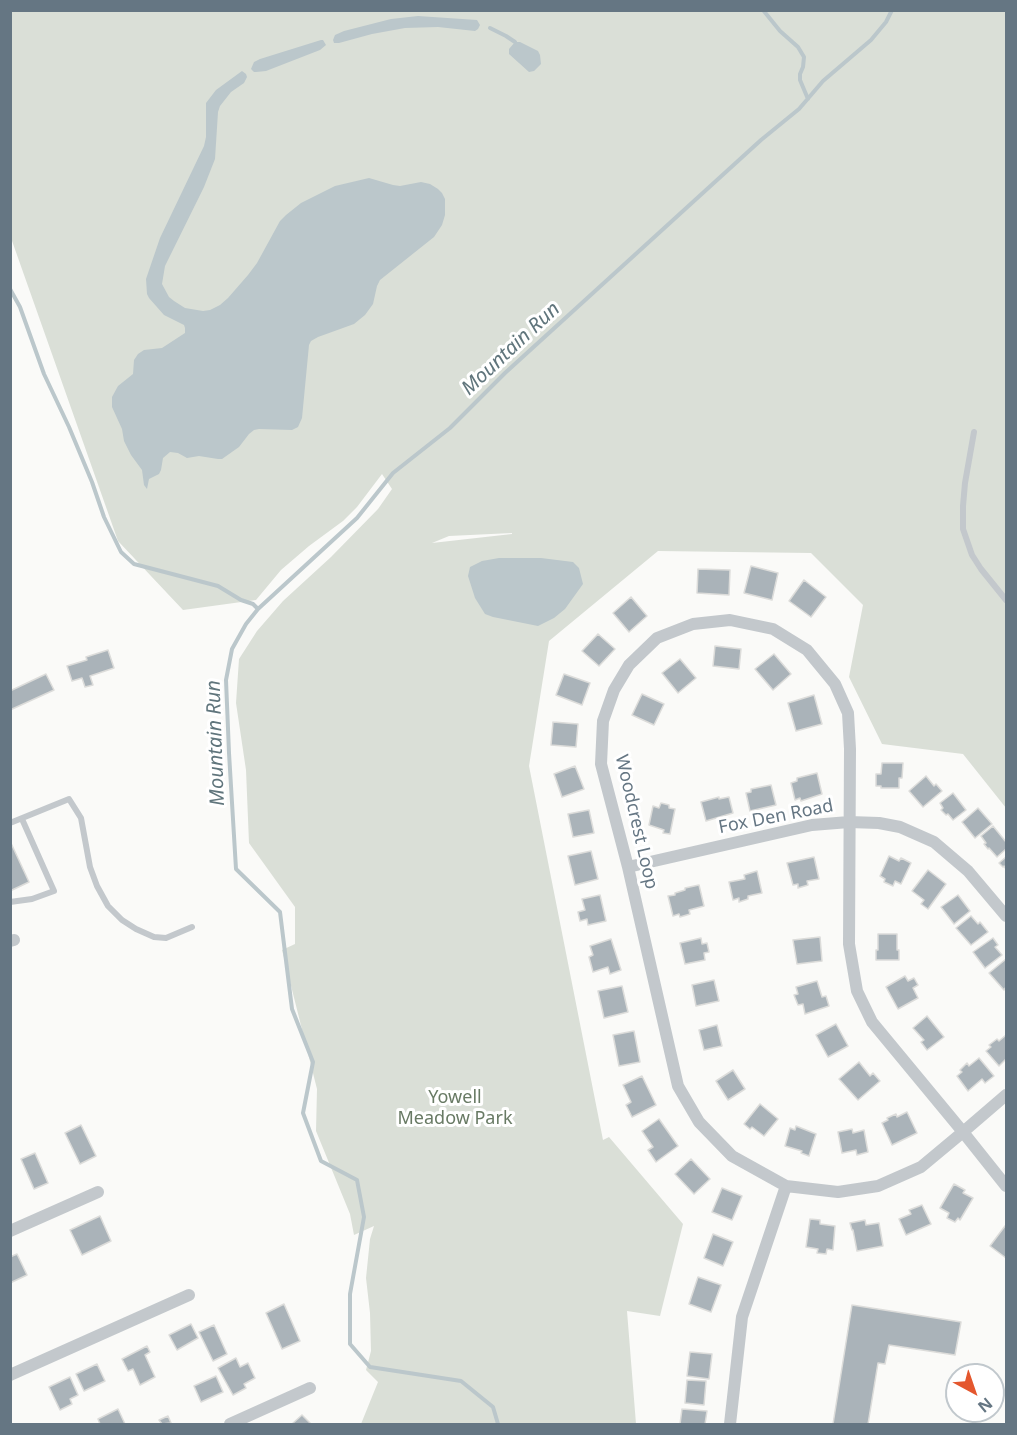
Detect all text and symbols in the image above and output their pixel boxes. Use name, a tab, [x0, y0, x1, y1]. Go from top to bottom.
water label: Mountain Run	[457, 297, 565, 401]
water label: Mountain Run	[202, 680, 230, 806]
street label: Woodcrest Loop	[610, 753, 662, 891]
street label: Fox Den Road	[717, 795, 835, 839]
park label: Yowell Meadow Park	[397, 1087, 513, 1130]
north arrow	[945, 1363, 1005, 1423]
text: N	[973, 1393, 997, 1418]

